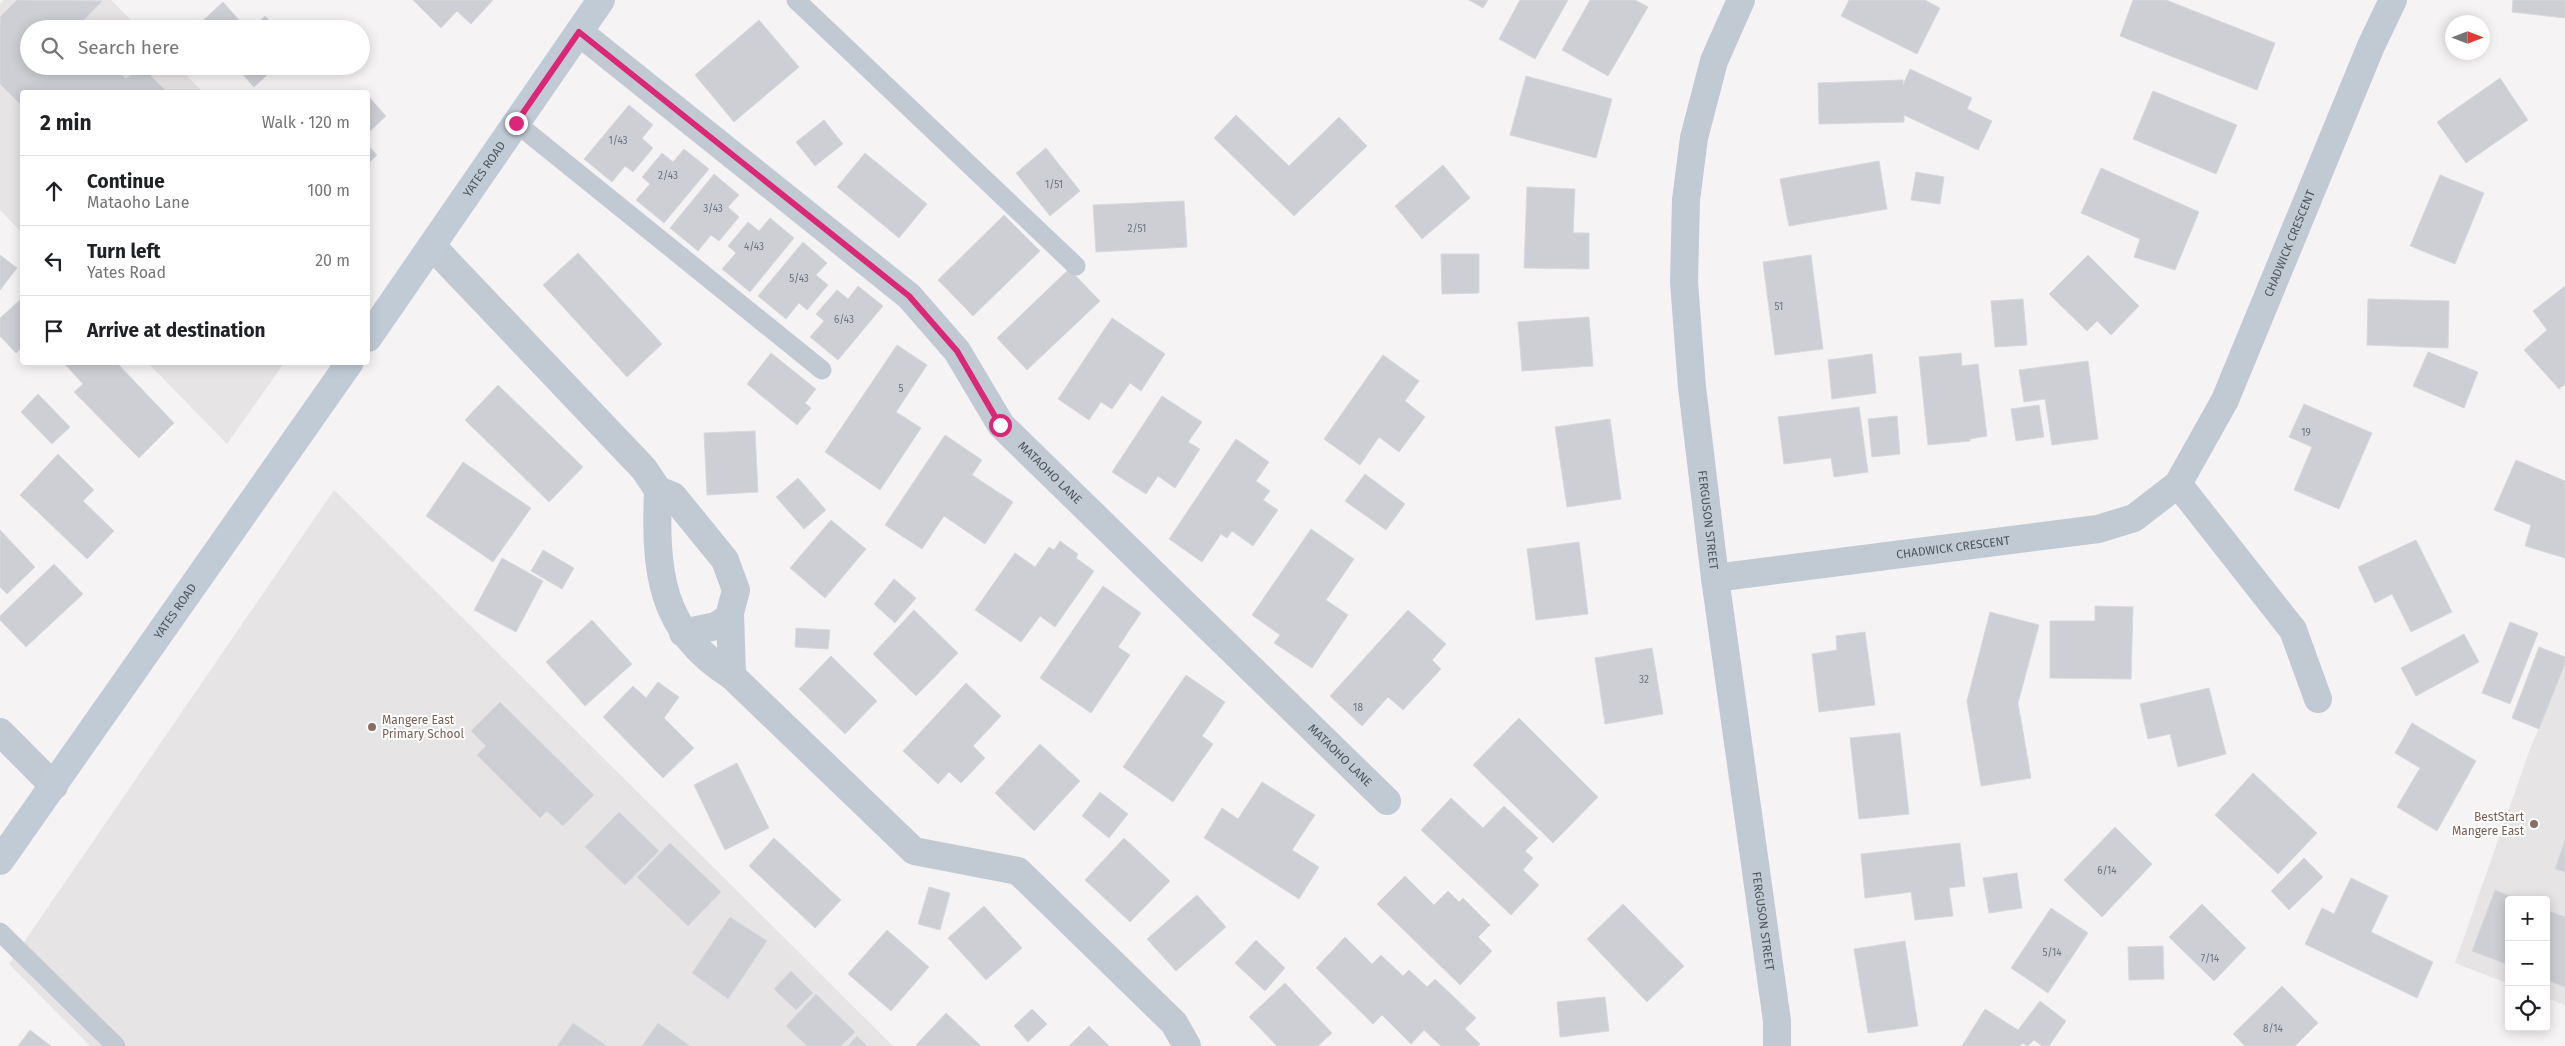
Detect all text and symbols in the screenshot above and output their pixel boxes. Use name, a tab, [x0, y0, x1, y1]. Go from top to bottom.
north arrow	[2445, 15, 2490, 60]
search box	[20, 20, 370, 75]
icon: search	[38, 34, 66, 62]
text: Search here	[78, 36, 179, 59]
text: 2 min	[40, 110, 92, 136]
route end	[505, 112, 528, 135]
text: Walk · 120 m	[262, 113, 350, 132]
house number: 1/43	[608, 135, 628, 147]
street label: YATES ROAD	[460, 138, 509, 200]
text: Continue	[87, 170, 165, 193]
house number: 2/43	[658, 170, 678, 182]
icon: ahead	[40, 177, 68, 205]
house number: 1/51	[1045, 179, 1063, 191]
text: 100 m	[307, 181, 350, 200]
street label: CHADWICK CRESCENT	[2261, 187, 2318, 299]
text: Mataoho Lane	[87, 193, 189, 212]
house number: 3/43	[703, 203, 723, 215]
house number: 2/51	[1128, 223, 1146, 235]
text: Turn left	[87, 240, 161, 263]
house number: 4/43	[744, 241, 764, 253]
icon: left	[40, 247, 68, 275]
text: 20 m	[315, 251, 350, 270]
text: Yates Road	[87, 263, 166, 282]
house number: 5/43	[789, 273, 809, 285]
house number: 51	[1775, 301, 1783, 313]
house number: 6/43	[834, 314, 854, 326]
icon: arrive	[40, 317, 68, 345]
text: Arrive at destination	[87, 319, 266, 342]
house number: 5	[898, 383, 904, 395]
route start	[989, 414, 1012, 437]
house number: 19	[2301, 427, 2311, 439]
street label: MATAOHO LANE	[1015, 439, 1085, 507]
street label: FERGUSON STREET	[1695, 469, 1721, 571]
street label: CHADWICK CRESCENT	[1895, 533, 2011, 562]
street label: YATES ROAD	[151, 581, 200, 642]
house number: 32	[1639, 674, 1649, 686]
house number: 18	[1353, 702, 1363, 714]
place label: Mangere East Primary School	[382, 713, 465, 741]
marker: Mangere East Primary School	[366, 721, 378, 733]
street label: MATAOHO LANE	[1305, 721, 1375, 789]
place label: BestStart Mangere East	[2452, 810, 2525, 838]
marker: BestStart Mangere East	[2528, 818, 2540, 830]
house number: 6/14	[2097, 865, 2117, 877]
street label: FERGUSON STREET	[1749, 871, 1777, 972]
map controls	[2505, 896, 2550, 1031]
button: +	[2505, 896, 2550, 941]
button: −	[2505, 941, 2550, 986]
house number: 5/14	[2042, 947, 2062, 959]
house number: 7/14	[2201, 953, 2220, 965]
button: locate	[2505, 986, 2550, 1031]
house number: 8/14	[2263, 1023, 2284, 1035]

